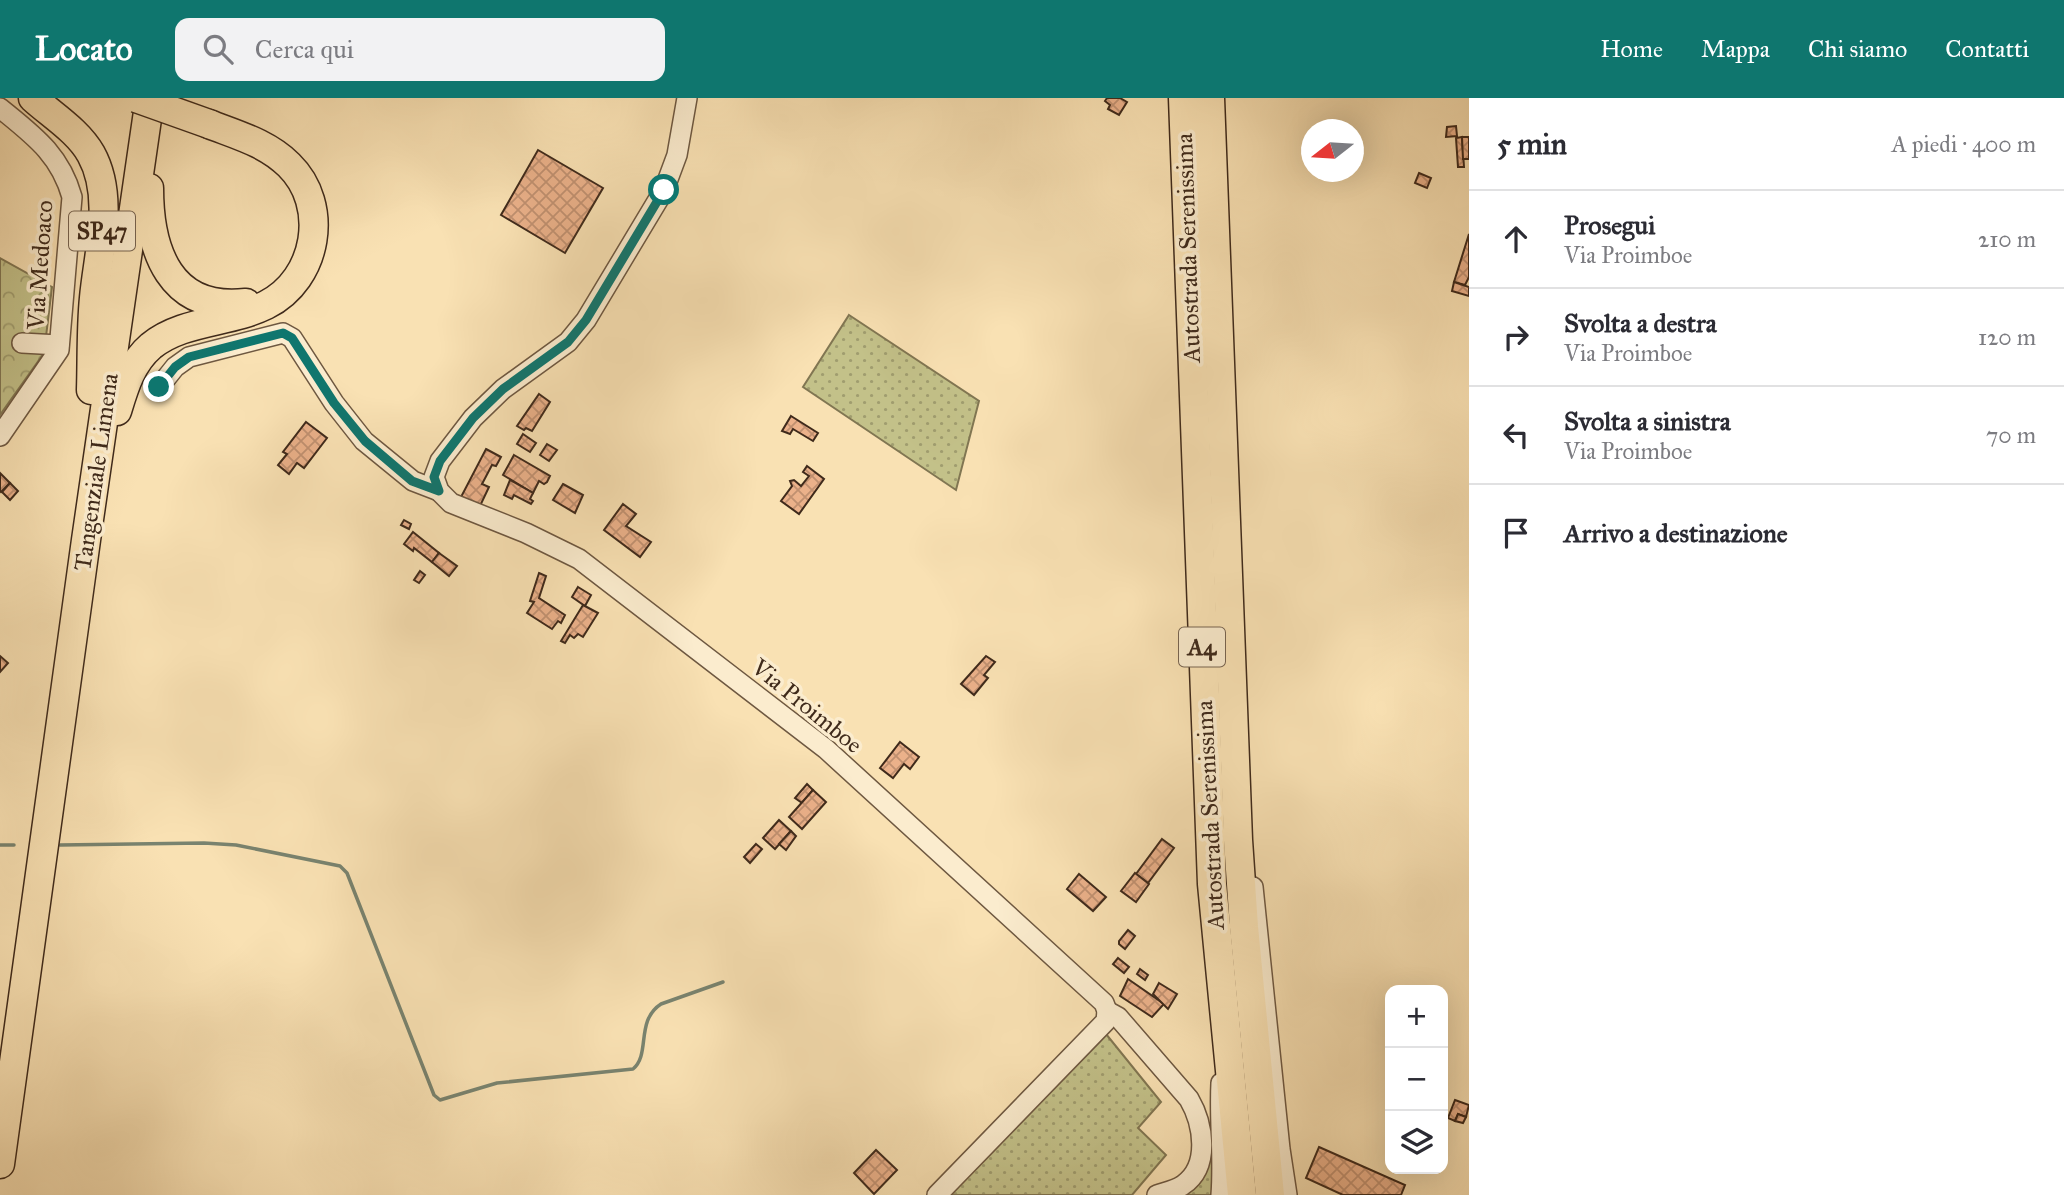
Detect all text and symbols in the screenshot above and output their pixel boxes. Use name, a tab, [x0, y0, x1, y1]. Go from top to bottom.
search box	[175, 18, 665, 81]
text: Locato	[35, 29, 133, 69]
icon: search	[199, 30, 237, 68]
text: Cerca qui	[255, 33, 354, 65]
text: Home	[1600, 34, 1663, 64]
text: Mappa	[1701, 34, 1770, 64]
text: Chi siamo	[1808, 34, 1907, 64]
text: Contatti	[1945, 34, 2029, 64]
north arrow	[1301, 119, 1364, 182]
text: 5 min	[1497, 126, 1567, 162]
text: A piedi · 400 m	[1892, 130, 2036, 158]
street label: Autostrada Serenissima	[1169, 132, 1207, 364]
route start	[648, 174, 679, 205]
street label: Via Medoaco	[20, 199, 59, 332]
text: Prosegui	[1564, 209, 1655, 241]
road number: SP47	[69, 212, 135, 250]
icon: ahead	[1497, 220, 1535, 258]
text: 210 m	[1978, 225, 2036, 253]
text: Via Proimboe	[1564, 241, 1692, 269]
text: Svolta a destra	[1564, 307, 1717, 339]
icon: right	[1497, 318, 1535, 356]
text: 120 m	[1978, 323, 2036, 351]
text: Via Proimboe	[1564, 339, 1692, 367]
street label: Tangenziale Limena	[67, 370, 125, 573]
route end	[143, 371, 174, 402]
text: Svolta a sinistra	[1564, 405, 1731, 437]
icon: left	[1497, 416, 1535, 454]
text: 70 m	[1986, 421, 2036, 449]
text: Via Proimboe	[1564, 437, 1692, 465]
icon: arrive	[1497, 514, 1535, 552]
text: Arrivo a destinazione	[1564, 517, 1788, 549]
road number: A4	[1179, 628, 1225, 666]
street label: Via Proimboe	[745, 652, 868, 760]
street label: Autostrada Serenissima	[1189, 699, 1231, 932]
map controls	[1385, 985, 1448, 1174]
button: +	[1385, 985, 1448, 1048]
button: −	[1385, 1048, 1448, 1111]
button: layers	[1385, 1111, 1448, 1174]

